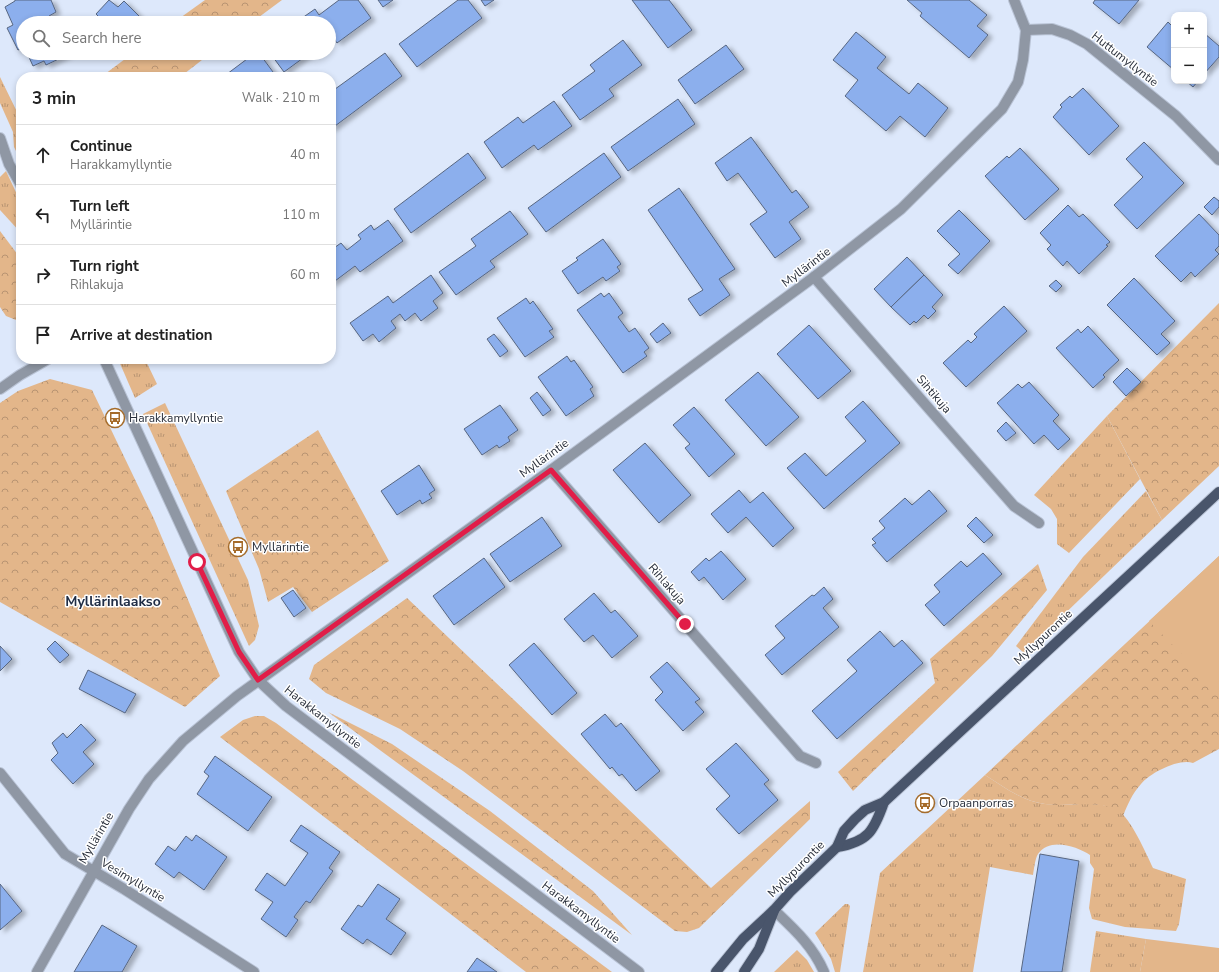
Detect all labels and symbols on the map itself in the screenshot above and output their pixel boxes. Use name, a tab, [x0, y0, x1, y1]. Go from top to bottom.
street label: Huttumyllyntie	[1088, 28, 1162, 90]
street label: Myllärintie	[778, 243, 834, 291]
street label: Sihtikuja	[913, 371, 955, 417]
bus stop icon: Harakkamyllyntie	[104, 407, 126, 429]
place label: Harakkamyllyntie	[129, 410, 223, 426]
street label: Myllärintie	[516, 435, 572, 481]
bus stop icon: Myllärintie	[227, 536, 249, 558]
place label: Myllärintie	[252, 539, 309, 555]
route start	[188, 553, 206, 571]
street label: Rihlakuja	[645, 560, 689, 608]
district label: Myllärinlaakso	[65, 592, 161, 611]
street label: Myllypurontie	[1010, 606, 1076, 668]
route end	[676, 615, 694, 633]
street label: Harakkamyllyntie	[281, 682, 365, 752]
bus stop icon: Orpaanporras	[914, 792, 936, 814]
place label: Orpaanporras	[939, 795, 1014, 811]
street label: Myllärintie	[75, 809, 117, 867]
street label: Myllypurontie	[764, 837, 828, 901]
street label: Vesimyllyntie	[97, 854, 168, 905]
street label: Harakkamyllyntie	[539, 877, 623, 947]

